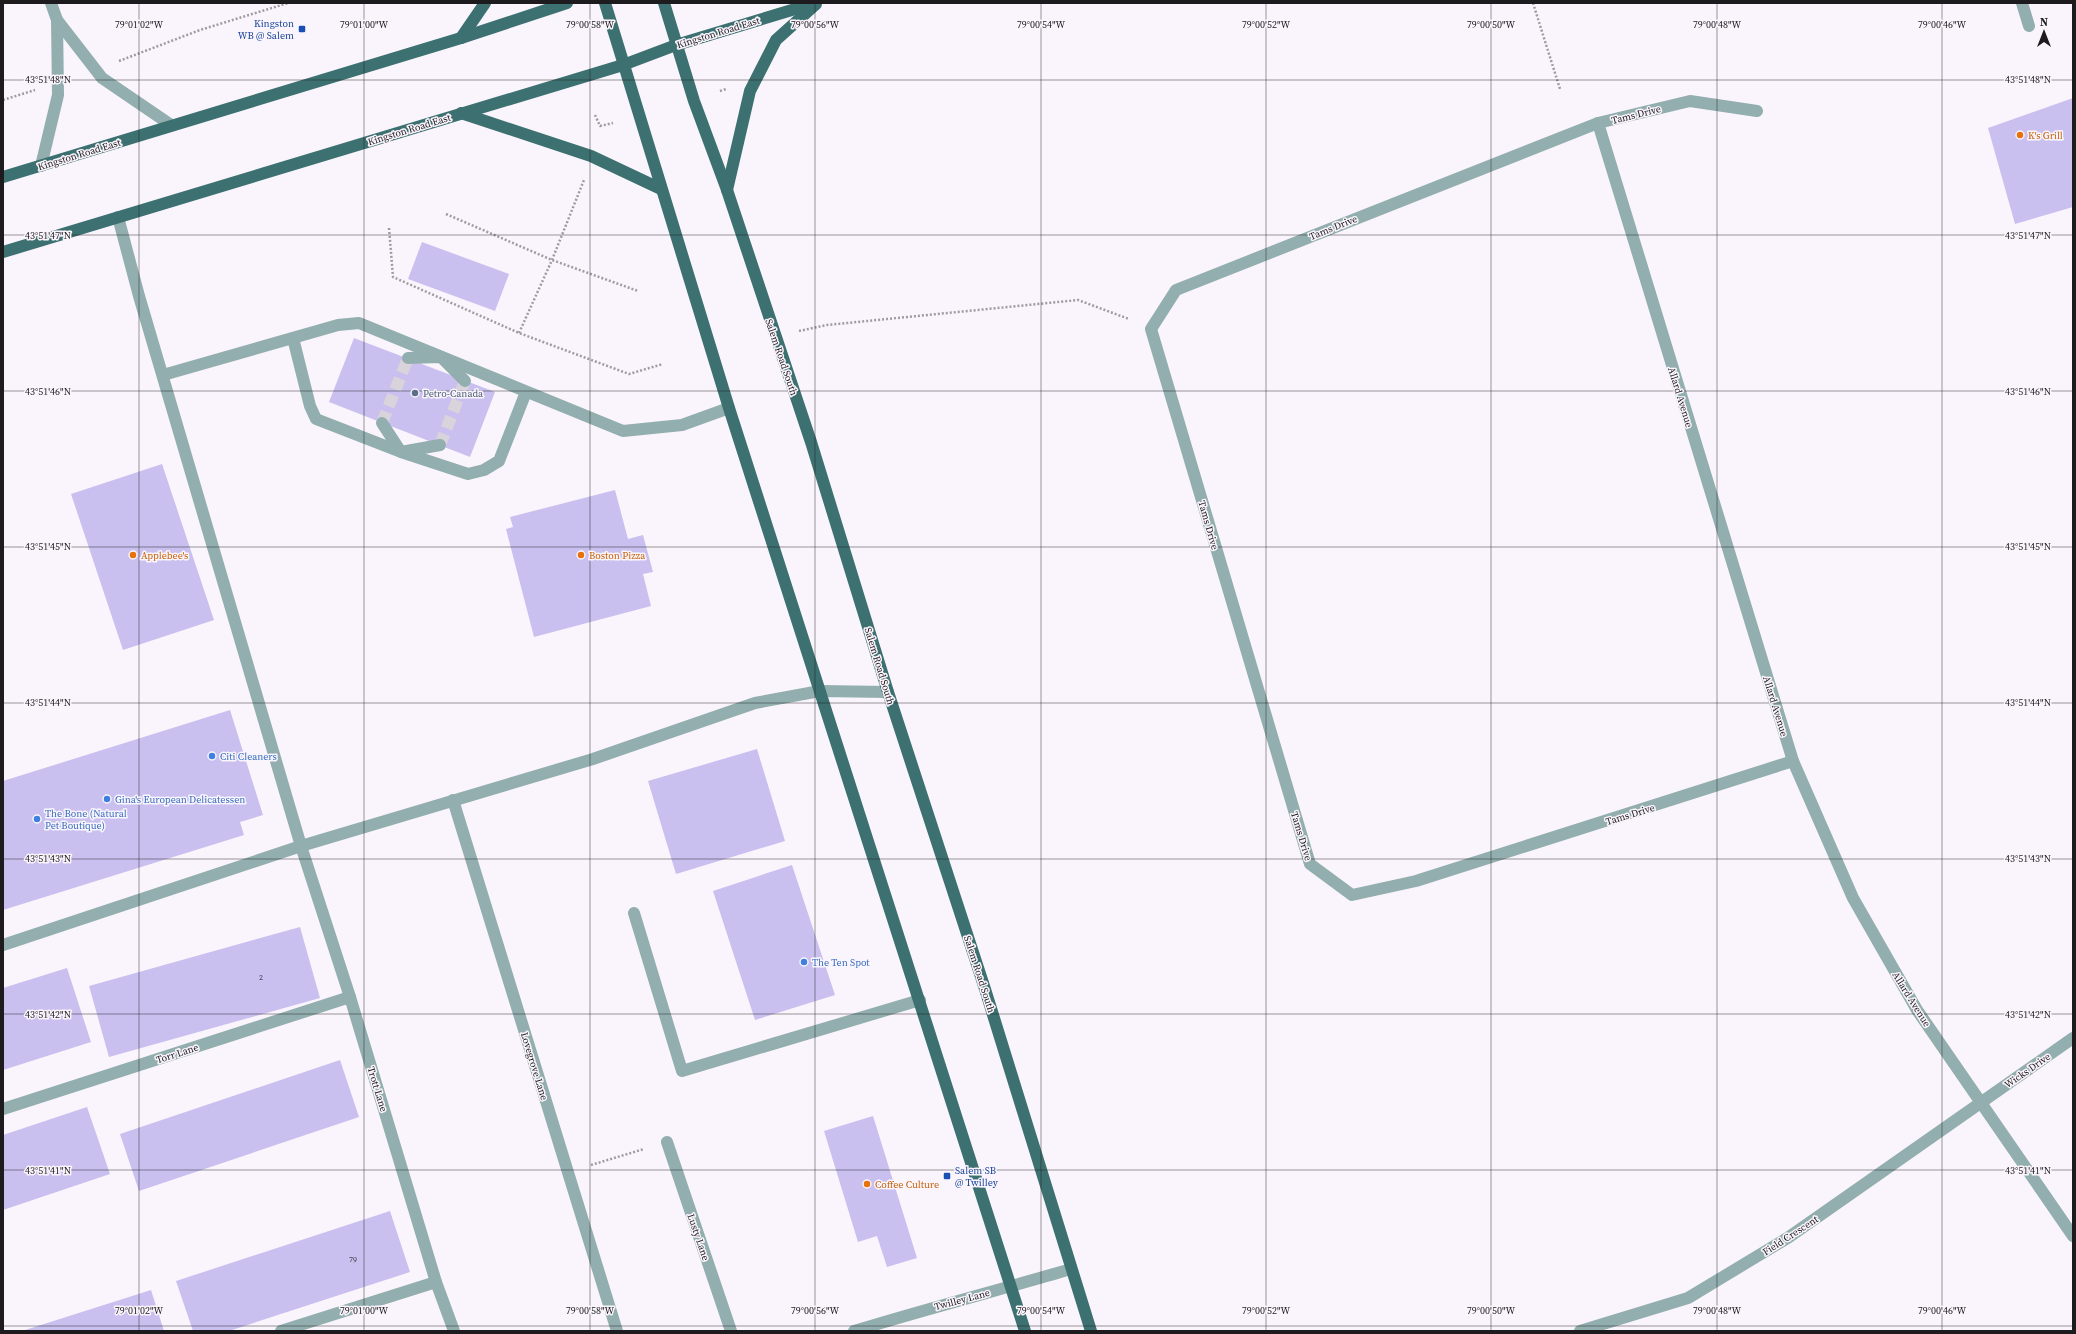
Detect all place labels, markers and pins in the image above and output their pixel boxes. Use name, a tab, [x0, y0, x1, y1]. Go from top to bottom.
place label: Kingston WB @ Salem	[238, 17, 294, 42]
marker: Kingston WB @ Salem	[297, 24, 307, 34]
place label: K's Grill	[2028, 129, 2063, 142]
marker: K's Grill	[2015, 130, 2025, 140]
place label: Petro-Canada	[423, 387, 484, 400]
marker: Petro-Canada	[410, 388, 420, 398]
place label: Applebee's	[141, 549, 188, 562]
place label: Boston Pizza	[589, 549, 646, 562]
marker: Applebee's	[128, 550, 138, 560]
marker: Boston Pizza	[576, 550, 586, 560]
place label: Citi Cleaners	[220, 750, 277, 763]
marker: Citi Cleaners	[207, 751, 217, 761]
place label: Gina's European Delicatessen	[115, 793, 245, 806]
marker: Gina's European Delicatessen	[102, 794, 112, 804]
place label: The Bone (Natural Pet Boutique)	[45, 807, 127, 832]
marker: The Bone (Natural Pet Boutique)	[32, 814, 42, 824]
place label: The Ten Spot	[812, 956, 870, 969]
marker: The Ten Spot	[799, 957, 809, 967]
place label: Salem SB @ Twilley	[955, 1164, 999, 1189]
marker: Salem SB @ Twilley	[942, 1171, 952, 1181]
place label: Coffee Culture	[875, 1178, 939, 1191]
marker: Coffee Culture	[862, 1179, 872, 1189]

